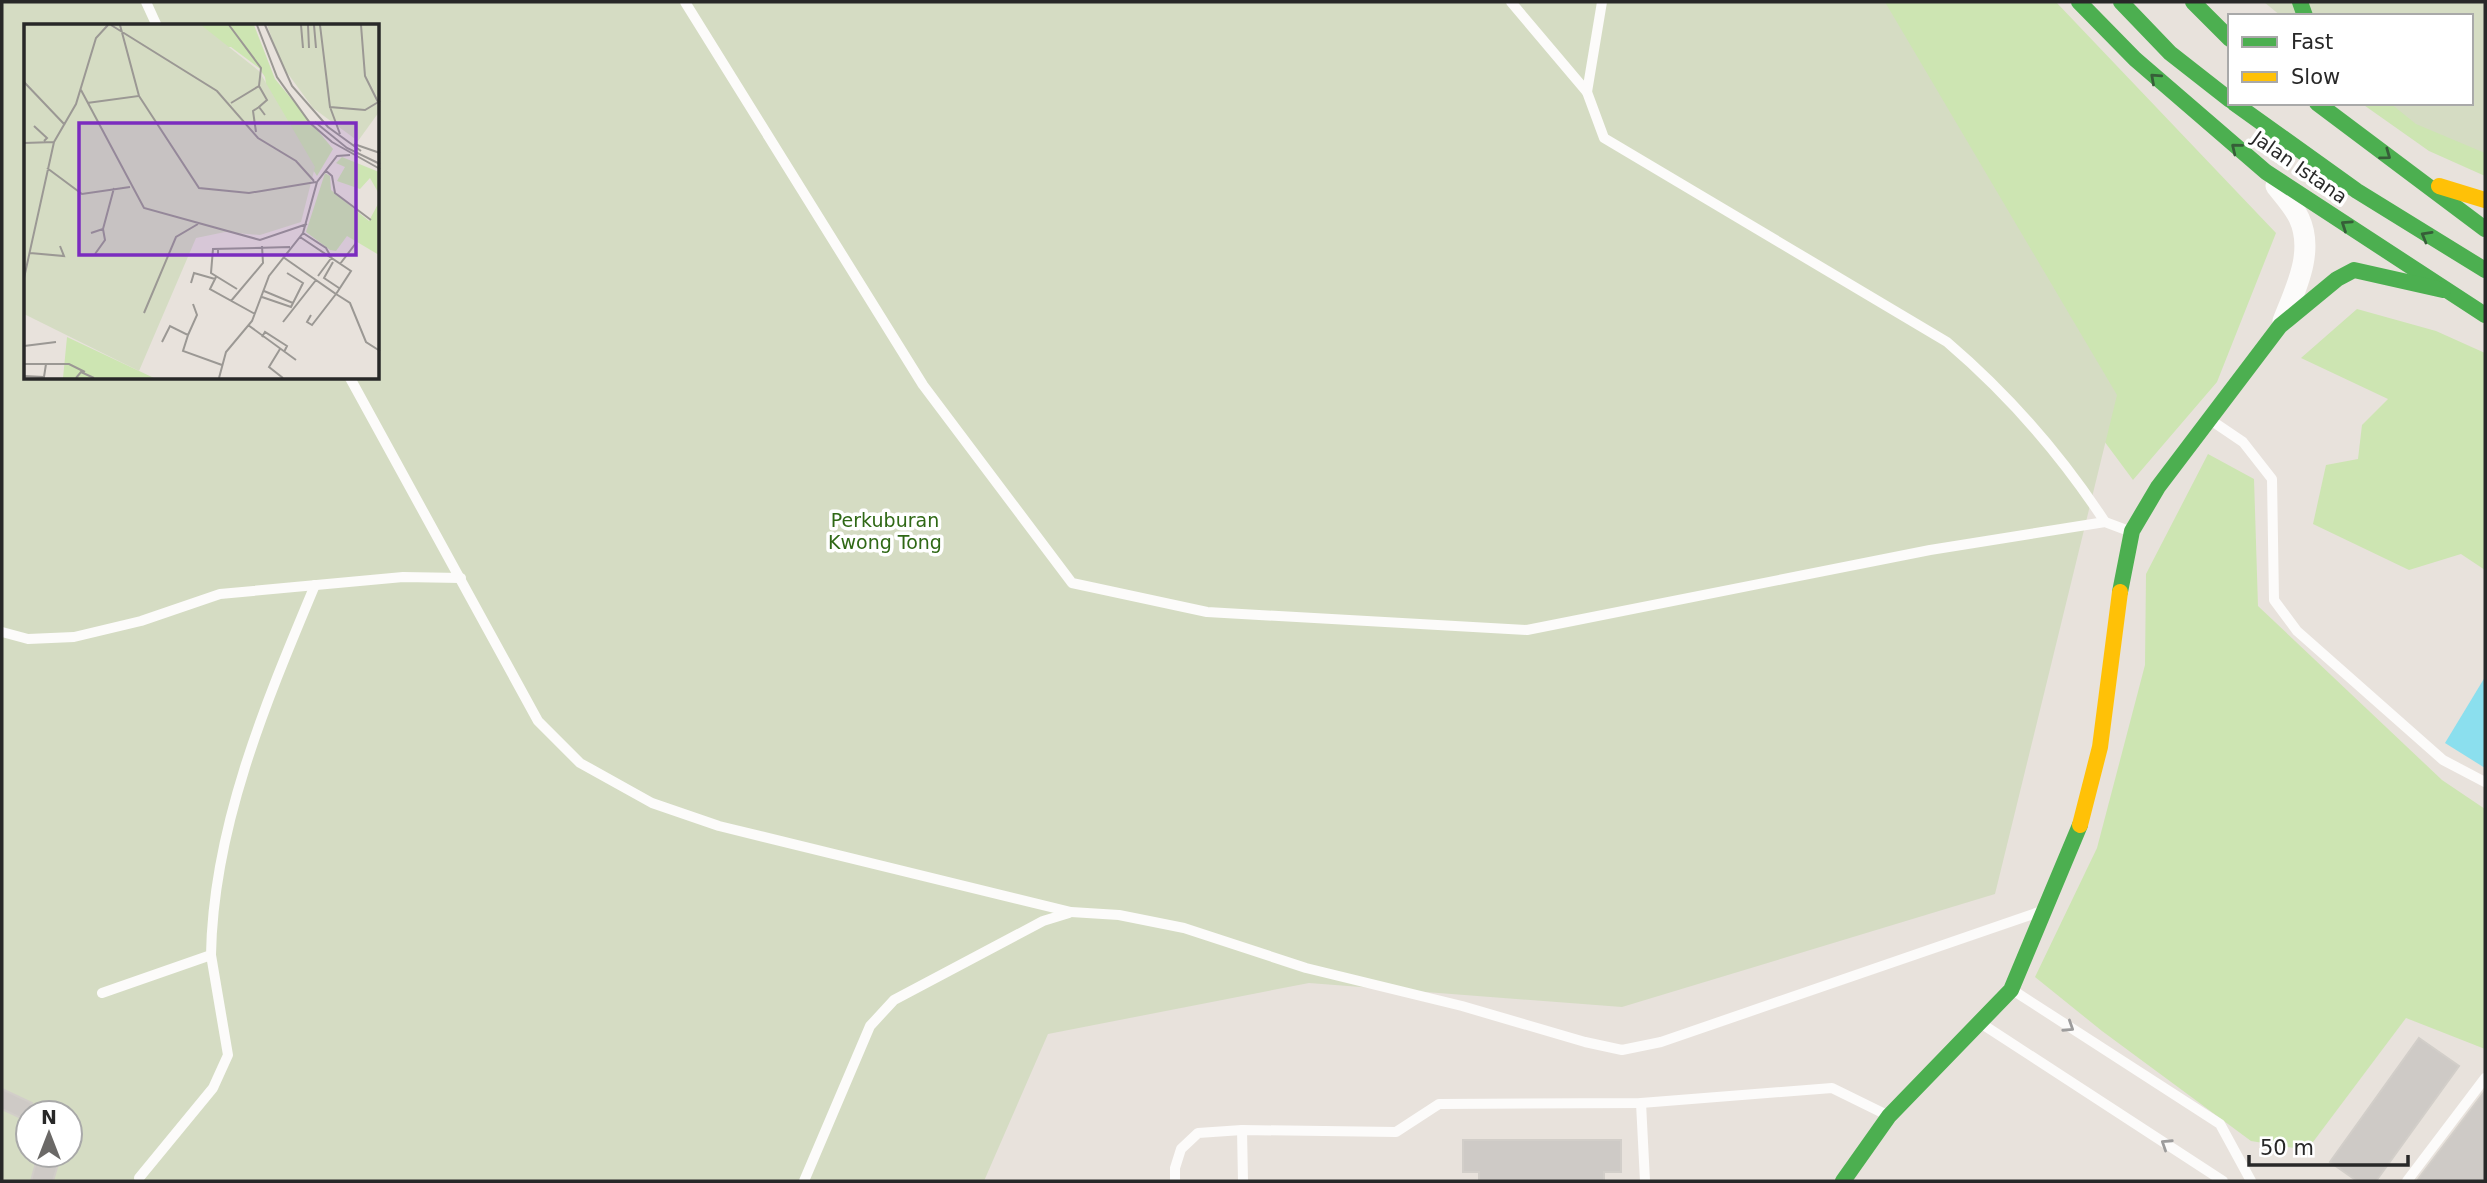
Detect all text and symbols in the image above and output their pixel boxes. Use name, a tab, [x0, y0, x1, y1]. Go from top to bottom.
legend	[2228, 14, 2473, 105]
inset map	[24, 24, 380, 380]
text: Fast	[2291, 30, 2333, 54]
text: Slow	[2291, 65, 2340, 89]
one-way arrow	[2150, 74, 2163, 86]
street label: Jalan Istana	[2248, 126, 2352, 208]
one-way arrow	[2231, 143, 2244, 156]
one-way arrow	[2378, 146, 2391, 159]
one-way arrow	[2341, 221, 2354, 233]
one-way arrow	[2421, 231, 2434, 244]
park label: Perkuburan Kwong Tong	[828, 509, 942, 553]
one-way arrow	[2061, 1018, 2074, 1031]
north arrow	[14, 1099, 84, 1169]
text: N	[41, 1106, 57, 1128]
scale bar	[2249, 1124, 2408, 1168]
text: 50 m	[2260, 1136, 2314, 1160]
one-way arrow	[2161, 1140, 2174, 1152]

